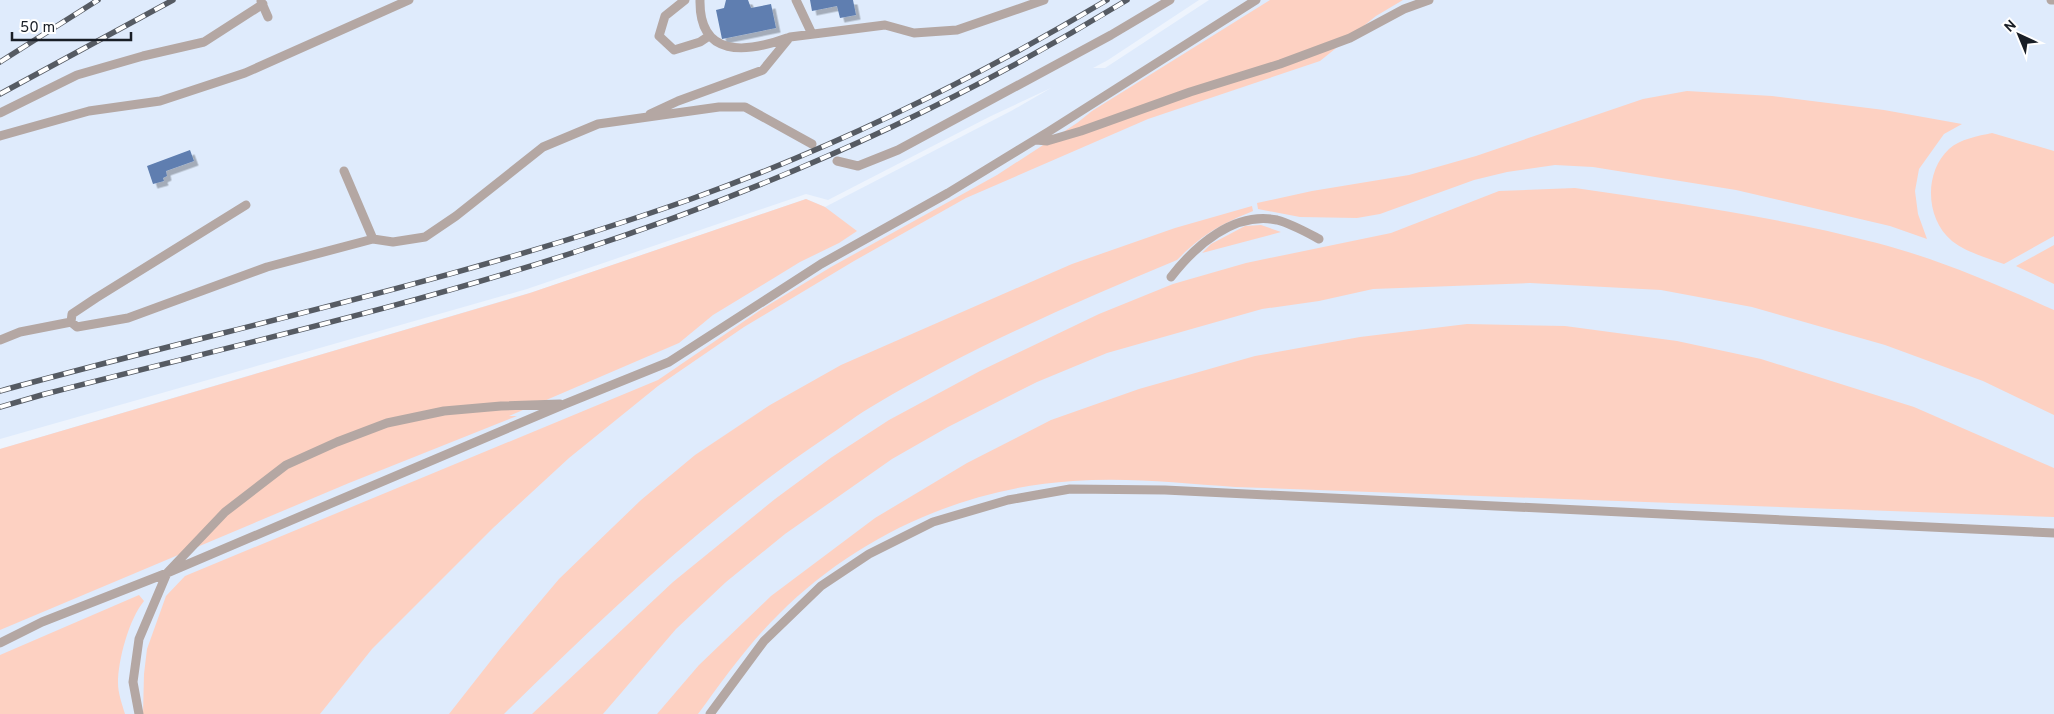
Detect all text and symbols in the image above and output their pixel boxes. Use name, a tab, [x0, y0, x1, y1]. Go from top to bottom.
scale bar	[12, 10, 131, 42]
north arrow	[1994, 10, 2044, 60]
text: N	[2001, 17, 2021, 36]
text: 50 m	[20, 19, 55, 38]

